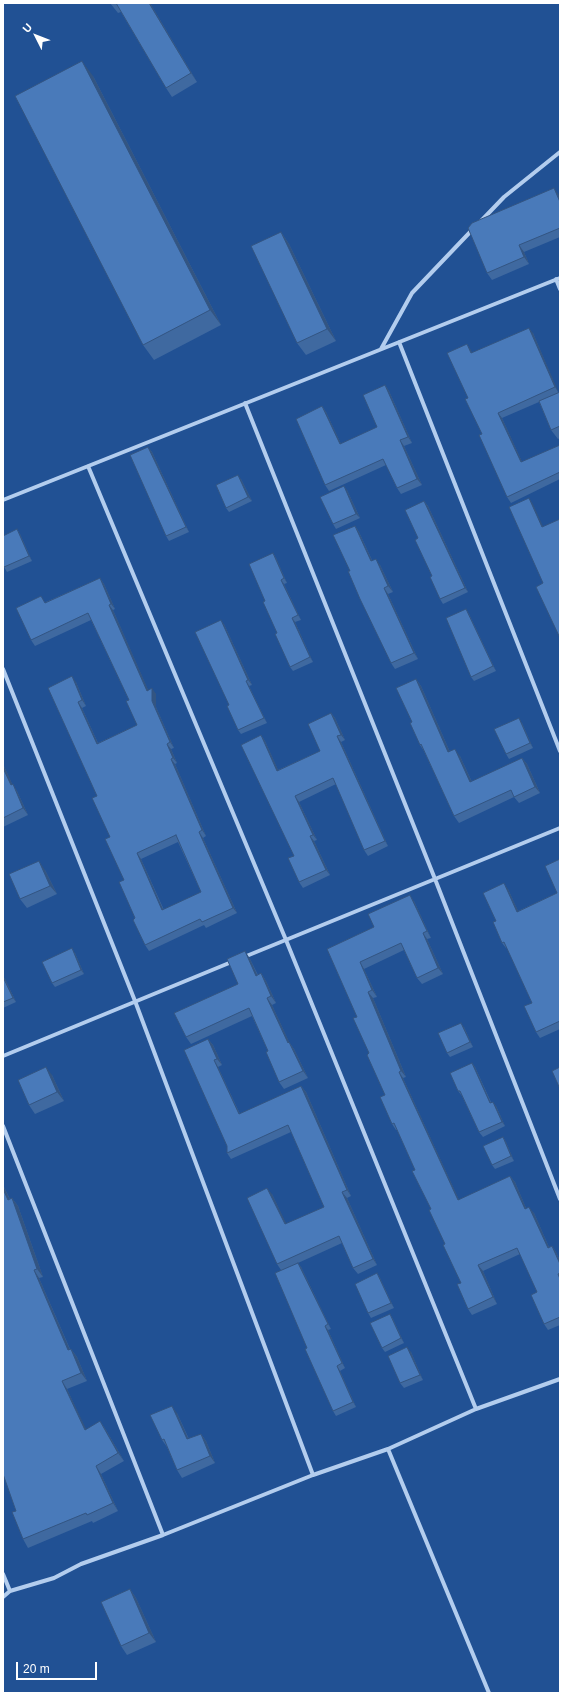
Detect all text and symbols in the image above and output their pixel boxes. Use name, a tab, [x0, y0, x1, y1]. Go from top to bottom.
north arrow	[16, 16, 56, 56]
text: U	[20, 21, 34, 35]
scale bar	[18, 1654, 99, 1680]
text: 20 m	[23, 1662, 50, 1676]

